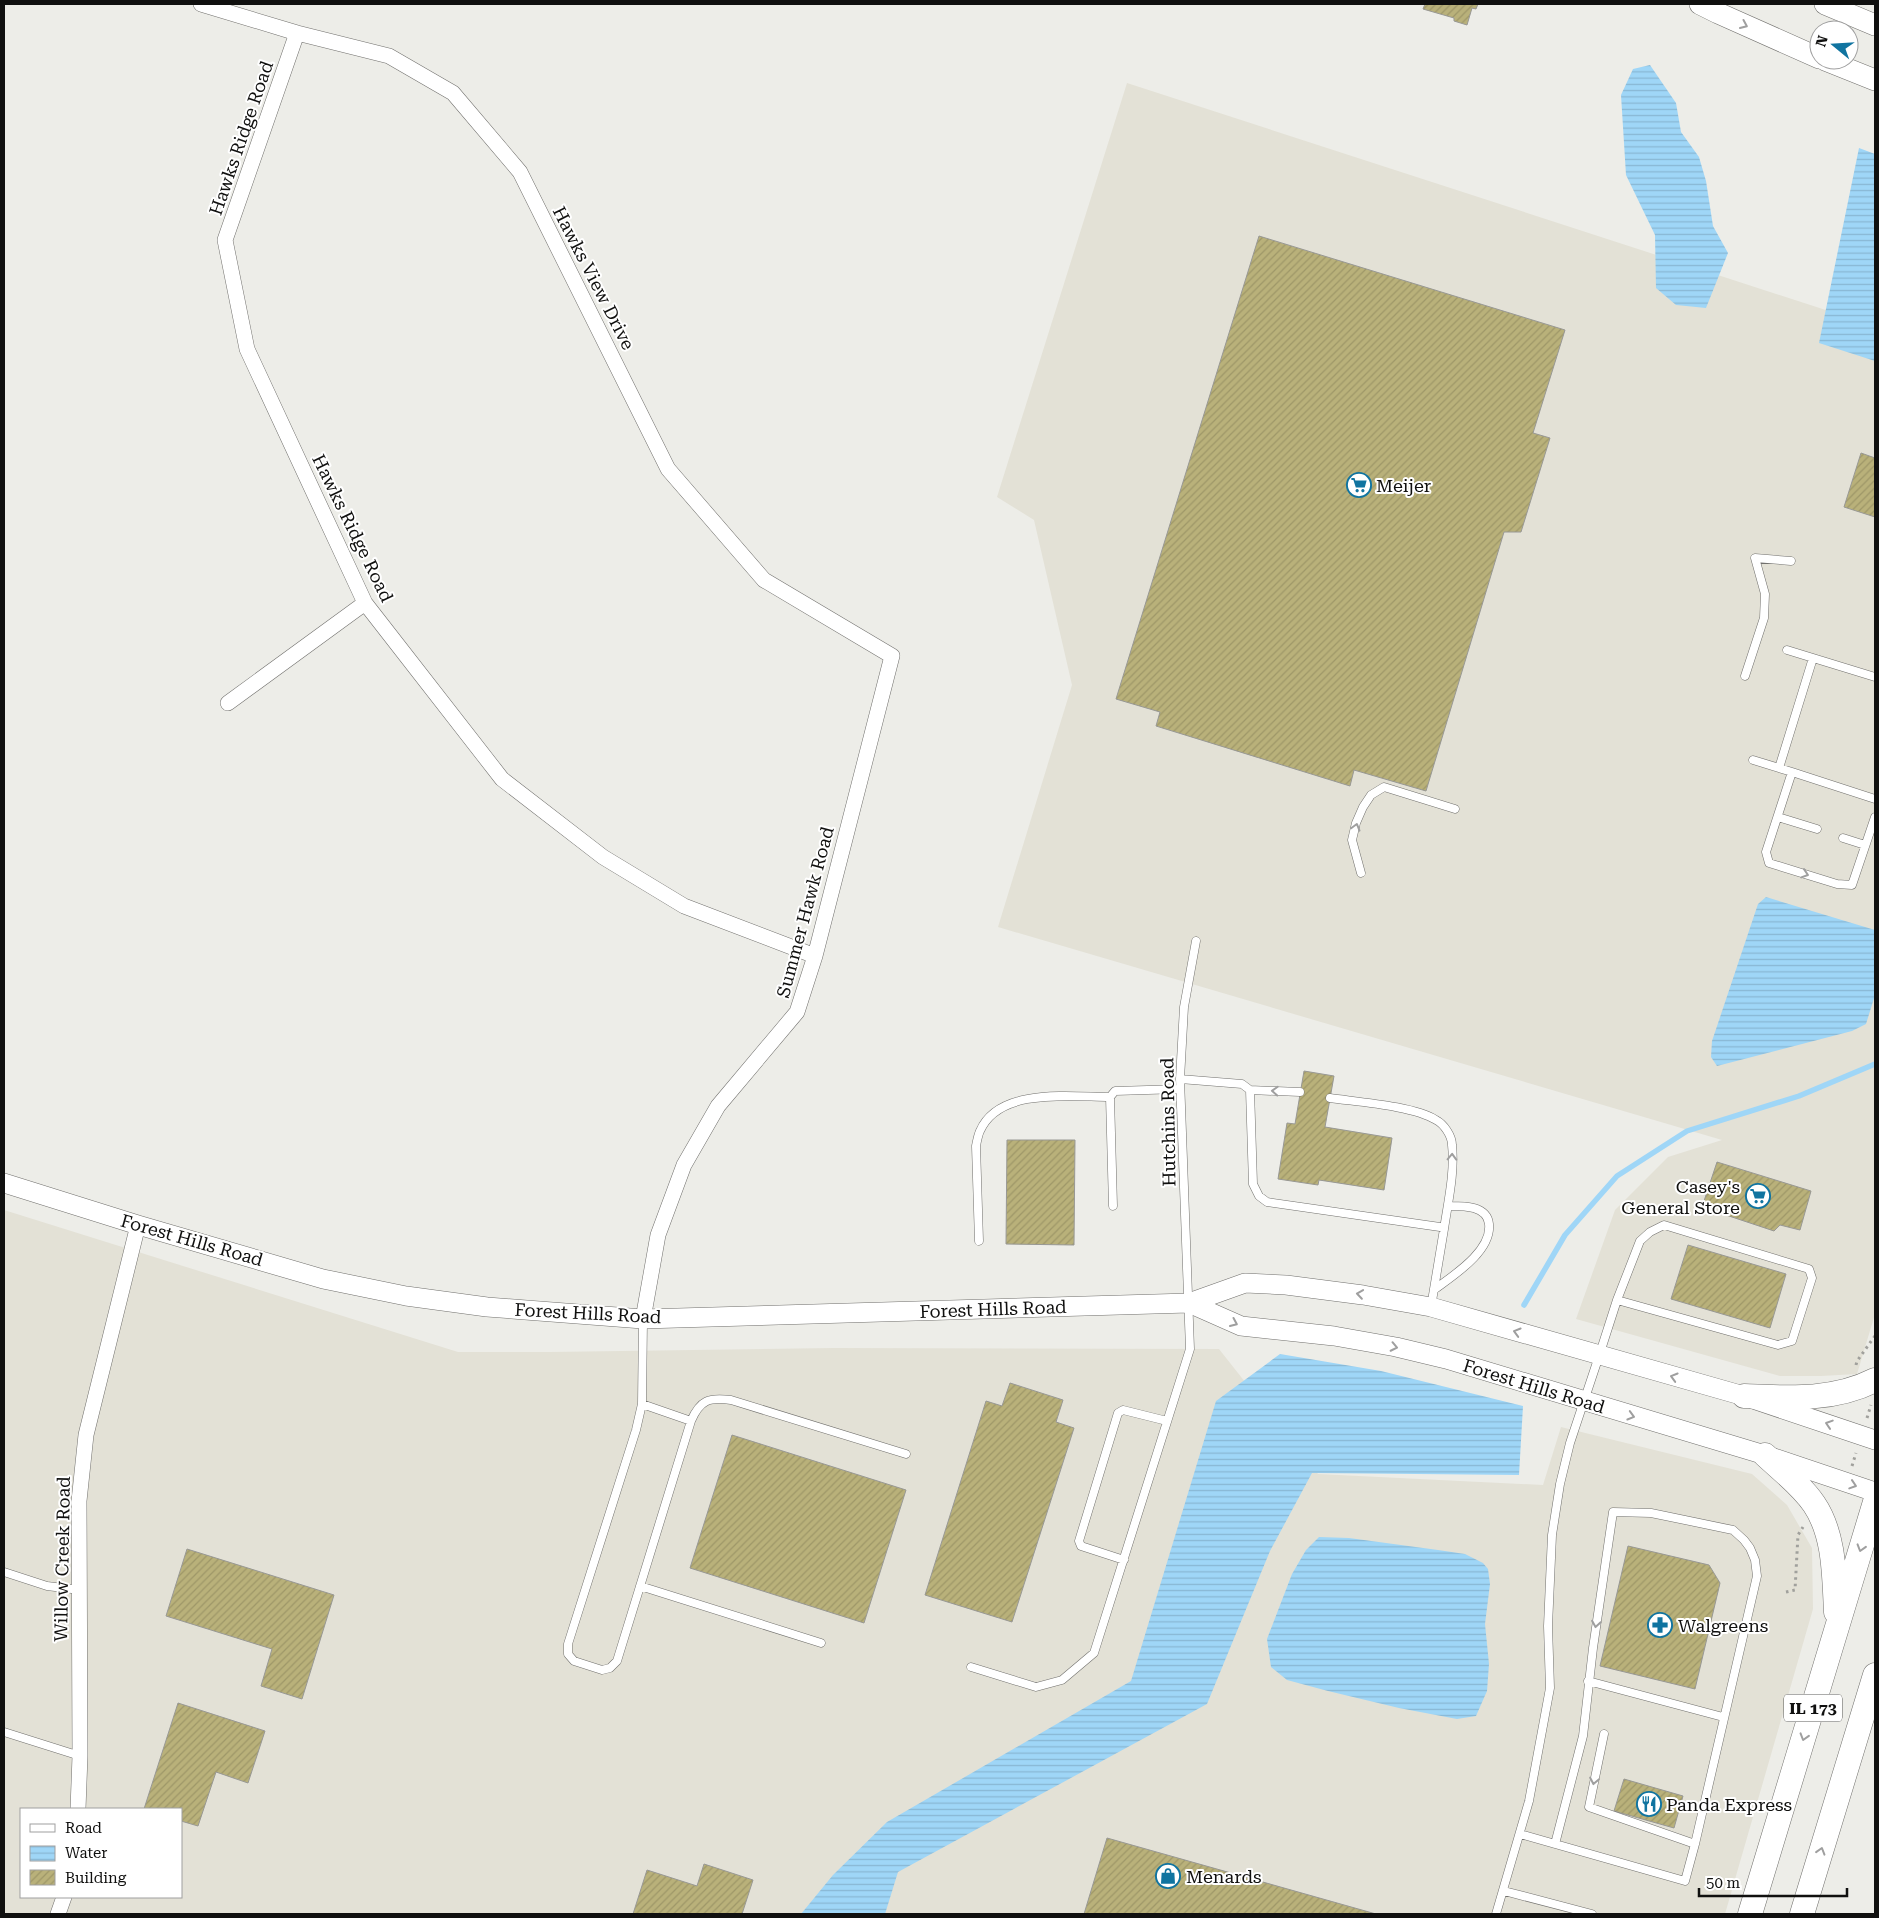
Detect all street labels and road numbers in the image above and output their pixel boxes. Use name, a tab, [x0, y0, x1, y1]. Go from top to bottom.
street label: Hawks Ridge Road	[205, 58, 277, 218]
street label: Hawks View Drive	[549, 203, 639, 353]
street label: Hawks Ridge Road	[308, 451, 398, 606]
street label: Summer Hawk Road	[772, 824, 838, 1000]
street label: Hutchins Road	[1156, 1057, 1180, 1187]
street label: Forest Hills Road	[118, 1210, 266, 1270]
street label: Forest Hills Road	[919, 1296, 1067, 1322]
street label: Forest Hills Road	[514, 1299, 662, 1327]
street label: Forest Hills Road	[1461, 1354, 1608, 1418]
street label: Willow Creek Road	[50, 1476, 74, 1642]
road number: IL 173	[1784, 1695, 1842, 1722]

